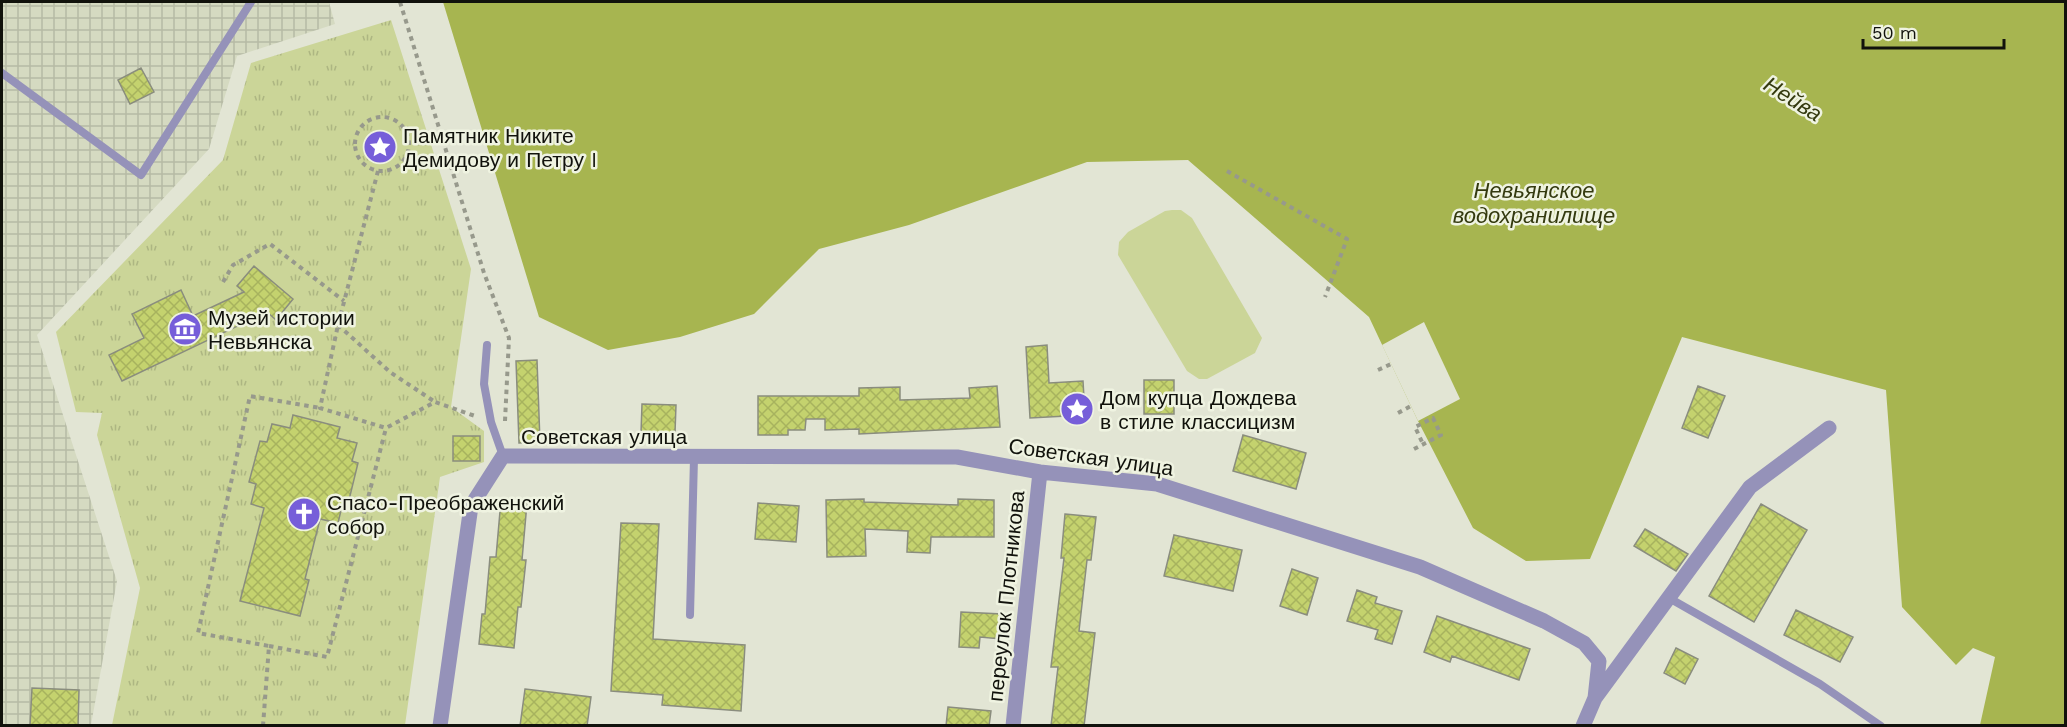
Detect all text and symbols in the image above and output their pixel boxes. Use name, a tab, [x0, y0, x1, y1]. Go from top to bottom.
scale bar	[1863, 12, 2004, 50]
text: 50 m	[1872, 22, 1917, 43]
water label: Нейва	[1759, 72, 1827, 126]
place label: Памятник Никите Демидову и Петру I	[403, 123, 597, 172]
place icon: Памятник Никите Демидову и Петру I	[362, 129, 398, 165]
water label: Невьянское водохранилище	[1453, 178, 1615, 228]
place label: Музей истории Невьянска	[208, 305, 355, 354]
museum icon: Музей истории Невьянска	[167, 311, 203, 347]
place label: Дом купца Дождева в стиле классицизм	[1100, 385, 1297, 434]
place icon: Дом купца Дождева в стиле классицизм	[1059, 391, 1095, 427]
street label: Советская улица	[521, 424, 687, 449]
street label: Советская улица	[1007, 433, 1175, 481]
street label: переулок Плотникова	[982, 489, 1030, 703]
place label: Спасо-Преображенский собор	[327, 490, 564, 539]
church icon: Спасо-Преображенский собор	[286, 496, 322, 532]

